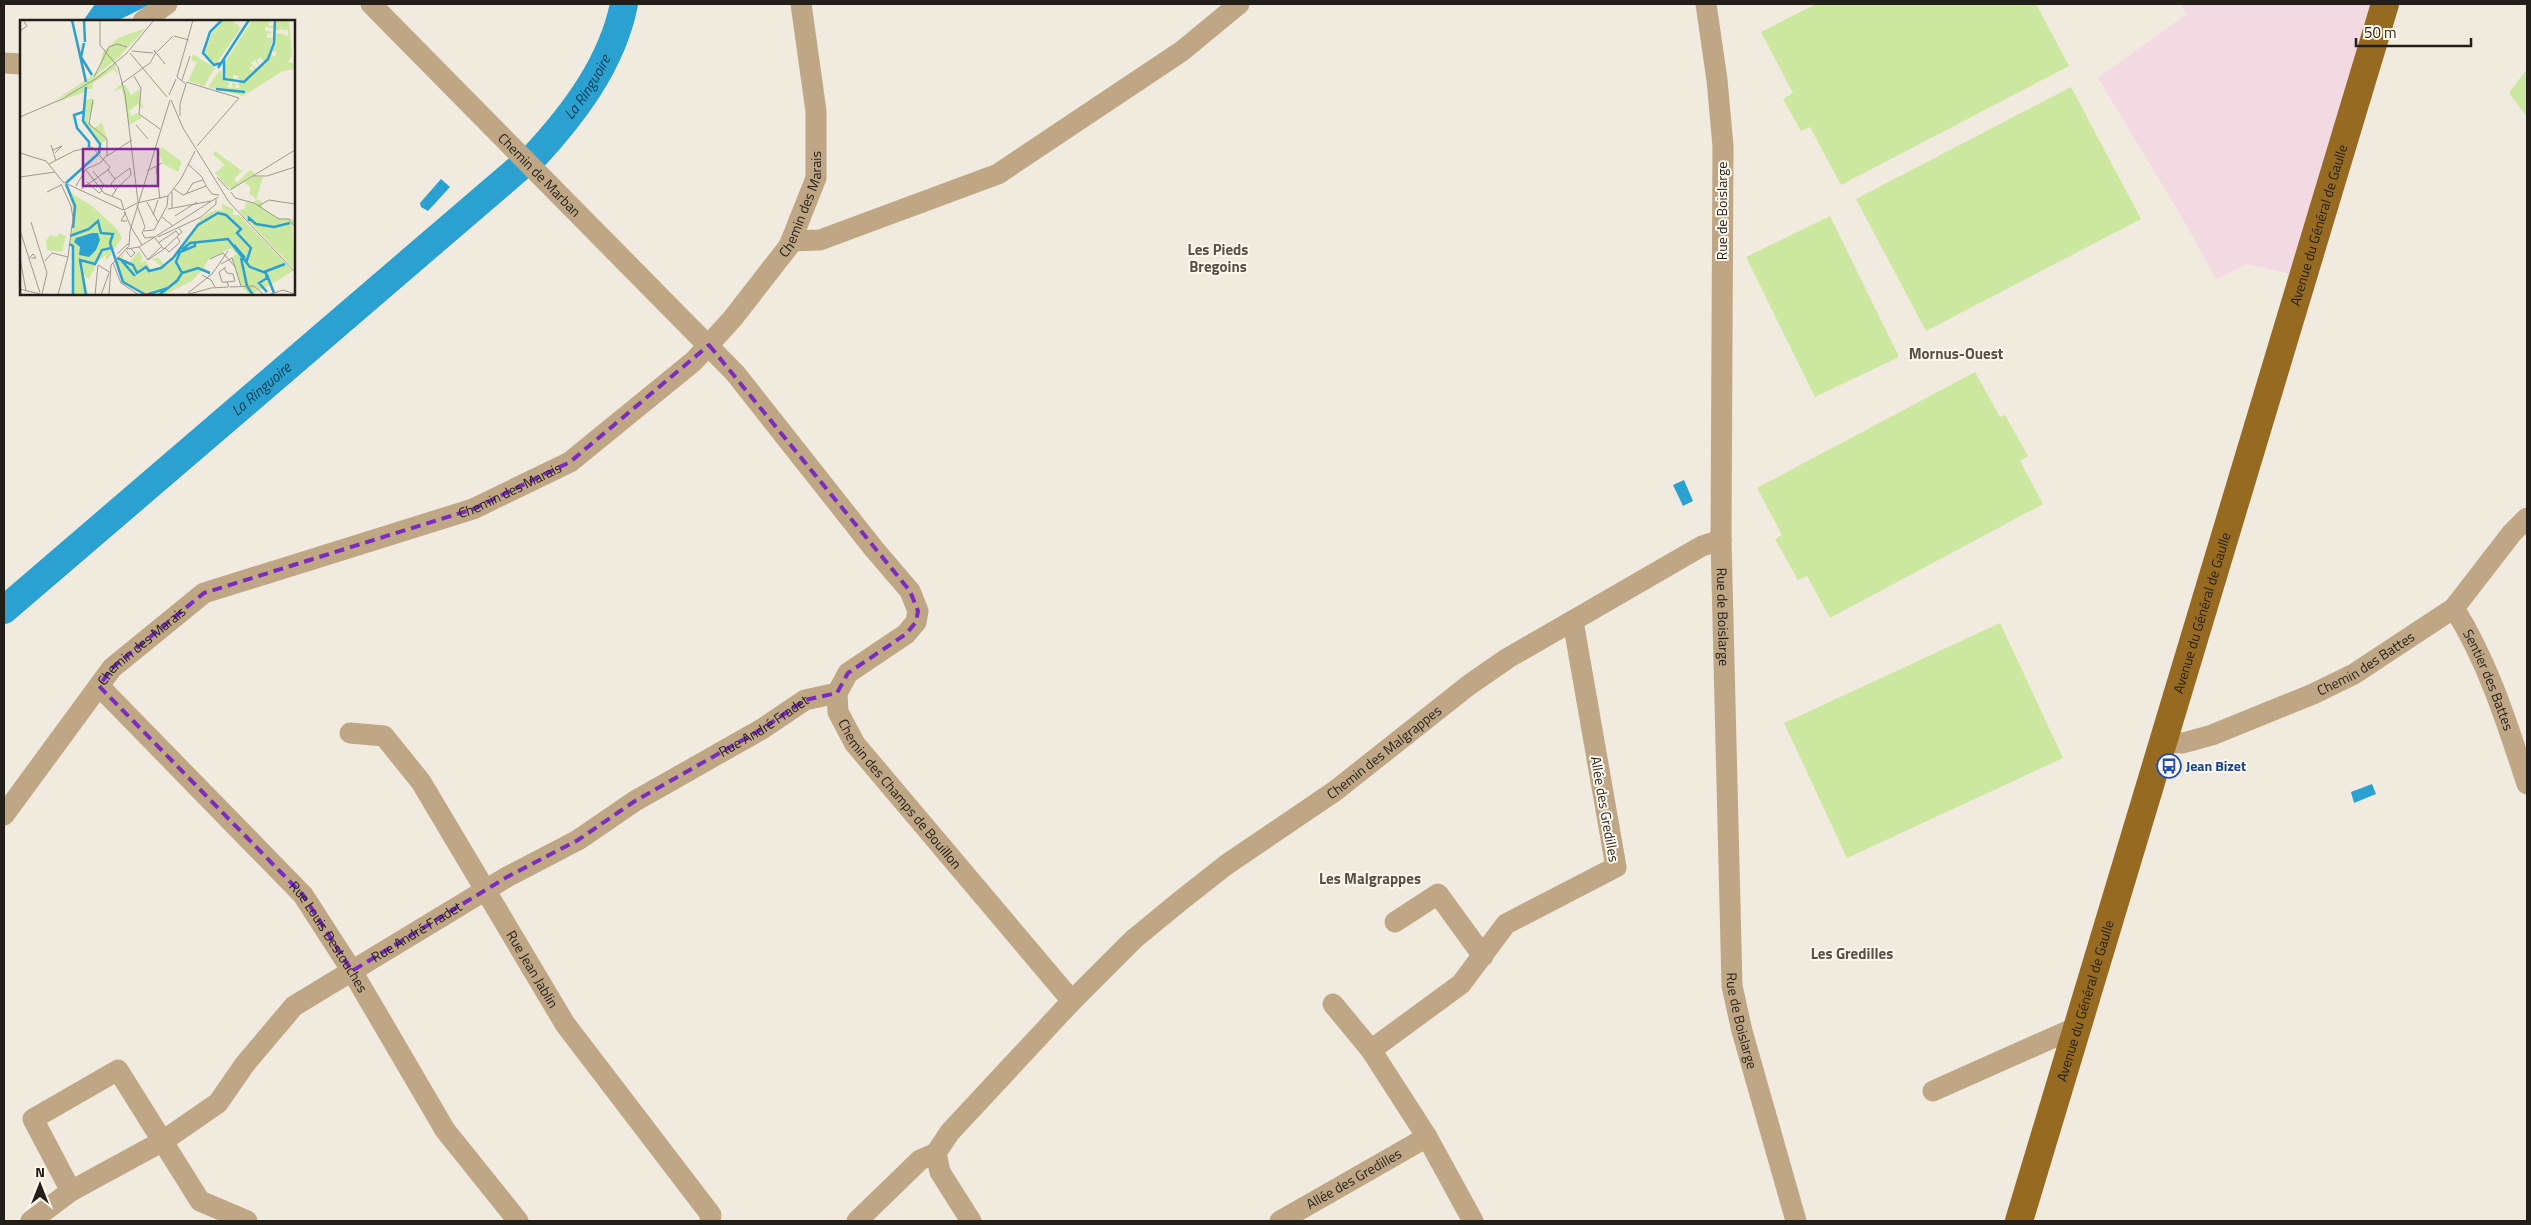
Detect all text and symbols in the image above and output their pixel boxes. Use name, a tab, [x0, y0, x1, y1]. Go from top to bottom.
scale bar	[2356, 15, 2471, 47]
inset map	[20, 20, 295, 295]
text: 50 m	[2364, 21, 2397, 44]
water label: La Ringuoire	[558, 50, 617, 124]
street label: Chemin de Marban	[494, 128, 586, 221]
street label: Avenue du Général de Gaulle	[2284, 142, 2352, 308]
street label: Chemin des Marais	[773, 151, 826, 262]
street label: Rue de Boislarge	[1711, 162, 1732, 260]
district label: Les Pieds Bregoins	[1188, 238, 1248, 278]
district label: Mornus-Ouest	[1909, 342, 2004, 365]
water label: La Ringuoire	[226, 356, 297, 421]
street label: Chemin des Marais	[455, 457, 565, 523]
street label: Avenue du Général de Gaulle	[2167, 529, 2236, 696]
street label: Rue de Boislarge	[1712, 567, 1735, 666]
street label: Chemin des Marais	[92, 601, 190, 690]
street label: Sentier des Battes	[2458, 625, 2519, 733]
street label: Chemin des Battes	[2313, 626, 2419, 701]
street label: Rue André Fradet	[714, 689, 813, 762]
street label: Chemin des Malgrappes	[1322, 700, 1446, 804]
street label: Chemin des Champs de Bouillon	[833, 715, 967, 873]
bus stop icon: Jean Bizet	[2156, 753, 2182, 779]
street label: Allée des Gredilles	[1586, 754, 1625, 863]
place label: Jean Bizet	[2186, 755, 2246, 776]
district label: Les Malgrappes	[1319, 867, 1421, 890]
street label: Rue Louis Destouches	[285, 876, 373, 996]
street label: Rue André Fradet	[367, 896, 466, 967]
street label: Avenue du Général de Gaulle	[2051, 917, 2119, 1084]
street label: Rue Jean Jablin	[502, 926, 564, 1012]
district label: Les Gredilles	[1811, 942, 1893, 965]
street label: Rue de Boislarge	[1722, 972, 1763, 1071]
street label: Allée des Gredilles	[1302, 1143, 1405, 1214]
north arrow	[15, 1160, 65, 1210]
text: N	[35, 1161, 45, 1182]

